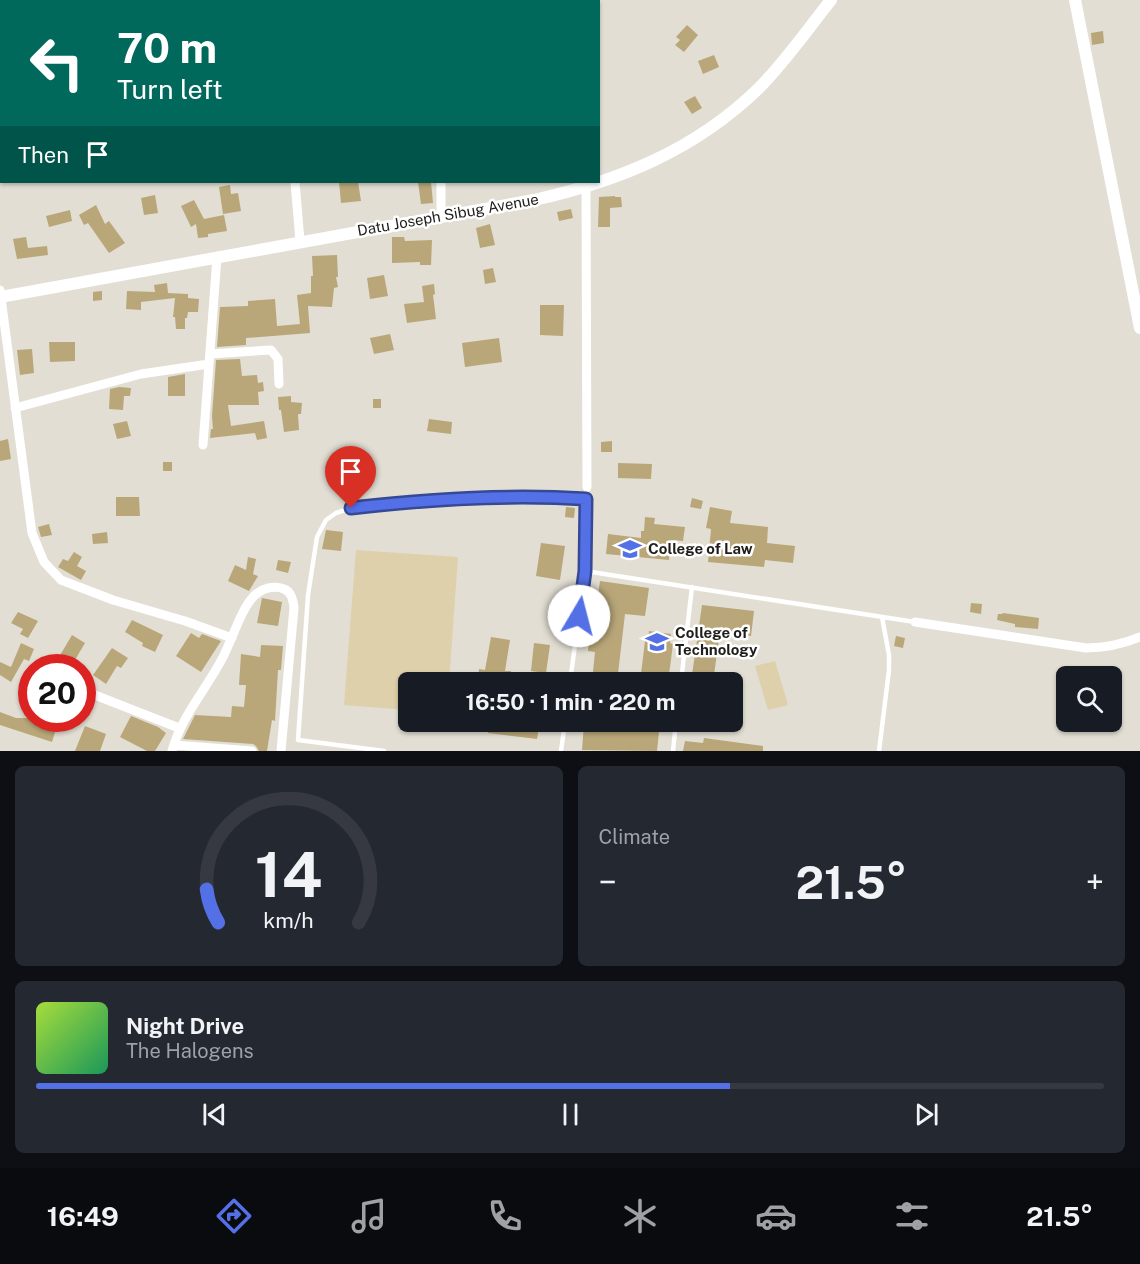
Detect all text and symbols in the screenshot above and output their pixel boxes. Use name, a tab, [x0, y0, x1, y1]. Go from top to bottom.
text: 70 m	[117, 23, 217, 72]
icon: left	[18, 24, 96, 102]
text: Turn left	[117, 73, 223, 105]
icon: arrive	[81, 138, 114, 171]
text: Then	[18, 142, 69, 168]
street label: Datu Joseph Sibug Avenue	[356, 190, 540, 239]
pin	[325, 446, 376, 508]
icon: arrive	[334, 455, 367, 488]
school or university icon: College of Law	[617, 536, 643, 562]
place label: College of Law	[648, 540, 753, 557]
position arrow	[547, 584, 611, 648]
place label: College of Technology	[675, 624, 758, 658]
school or university icon: College of Technology	[644, 629, 670, 655]
speed limit sign: 20	[18, 654, 96, 732]
map controls	[1056, 666, 1122, 732]
button: search	[1056, 666, 1122, 732]
text: 16:50 · 1 min · 220 m	[466, 689, 675, 715]
text: Climate	[599, 825, 670, 849]
text: 14	[255, 838, 323, 911]
text: 21.5°	[795, 856, 907, 909]
text: −	[599, 863, 617, 901]
text: +	[1086, 863, 1104, 901]
text: km/h	[264, 908, 314, 933]
text: Night Drive	[126, 1013, 244, 1039]
text: The Halogens	[126, 1039, 254, 1063]
icon: previous	[198, 1098, 231, 1131]
icon: pause	[554, 1098, 587, 1131]
icon: next	[910, 1098, 943, 1131]
icon: directions	[213, 1195, 255, 1237]
icon: music	[348, 1195, 390, 1237]
icon: phone	[484, 1195, 526, 1237]
icon: climate	[619, 1195, 661, 1237]
icon: car	[755, 1195, 797, 1237]
icon: filters	[891, 1195, 933, 1237]
text: 16:49	[47, 1200, 119, 1232]
text: 21.5°	[1026, 1200, 1093, 1232]

